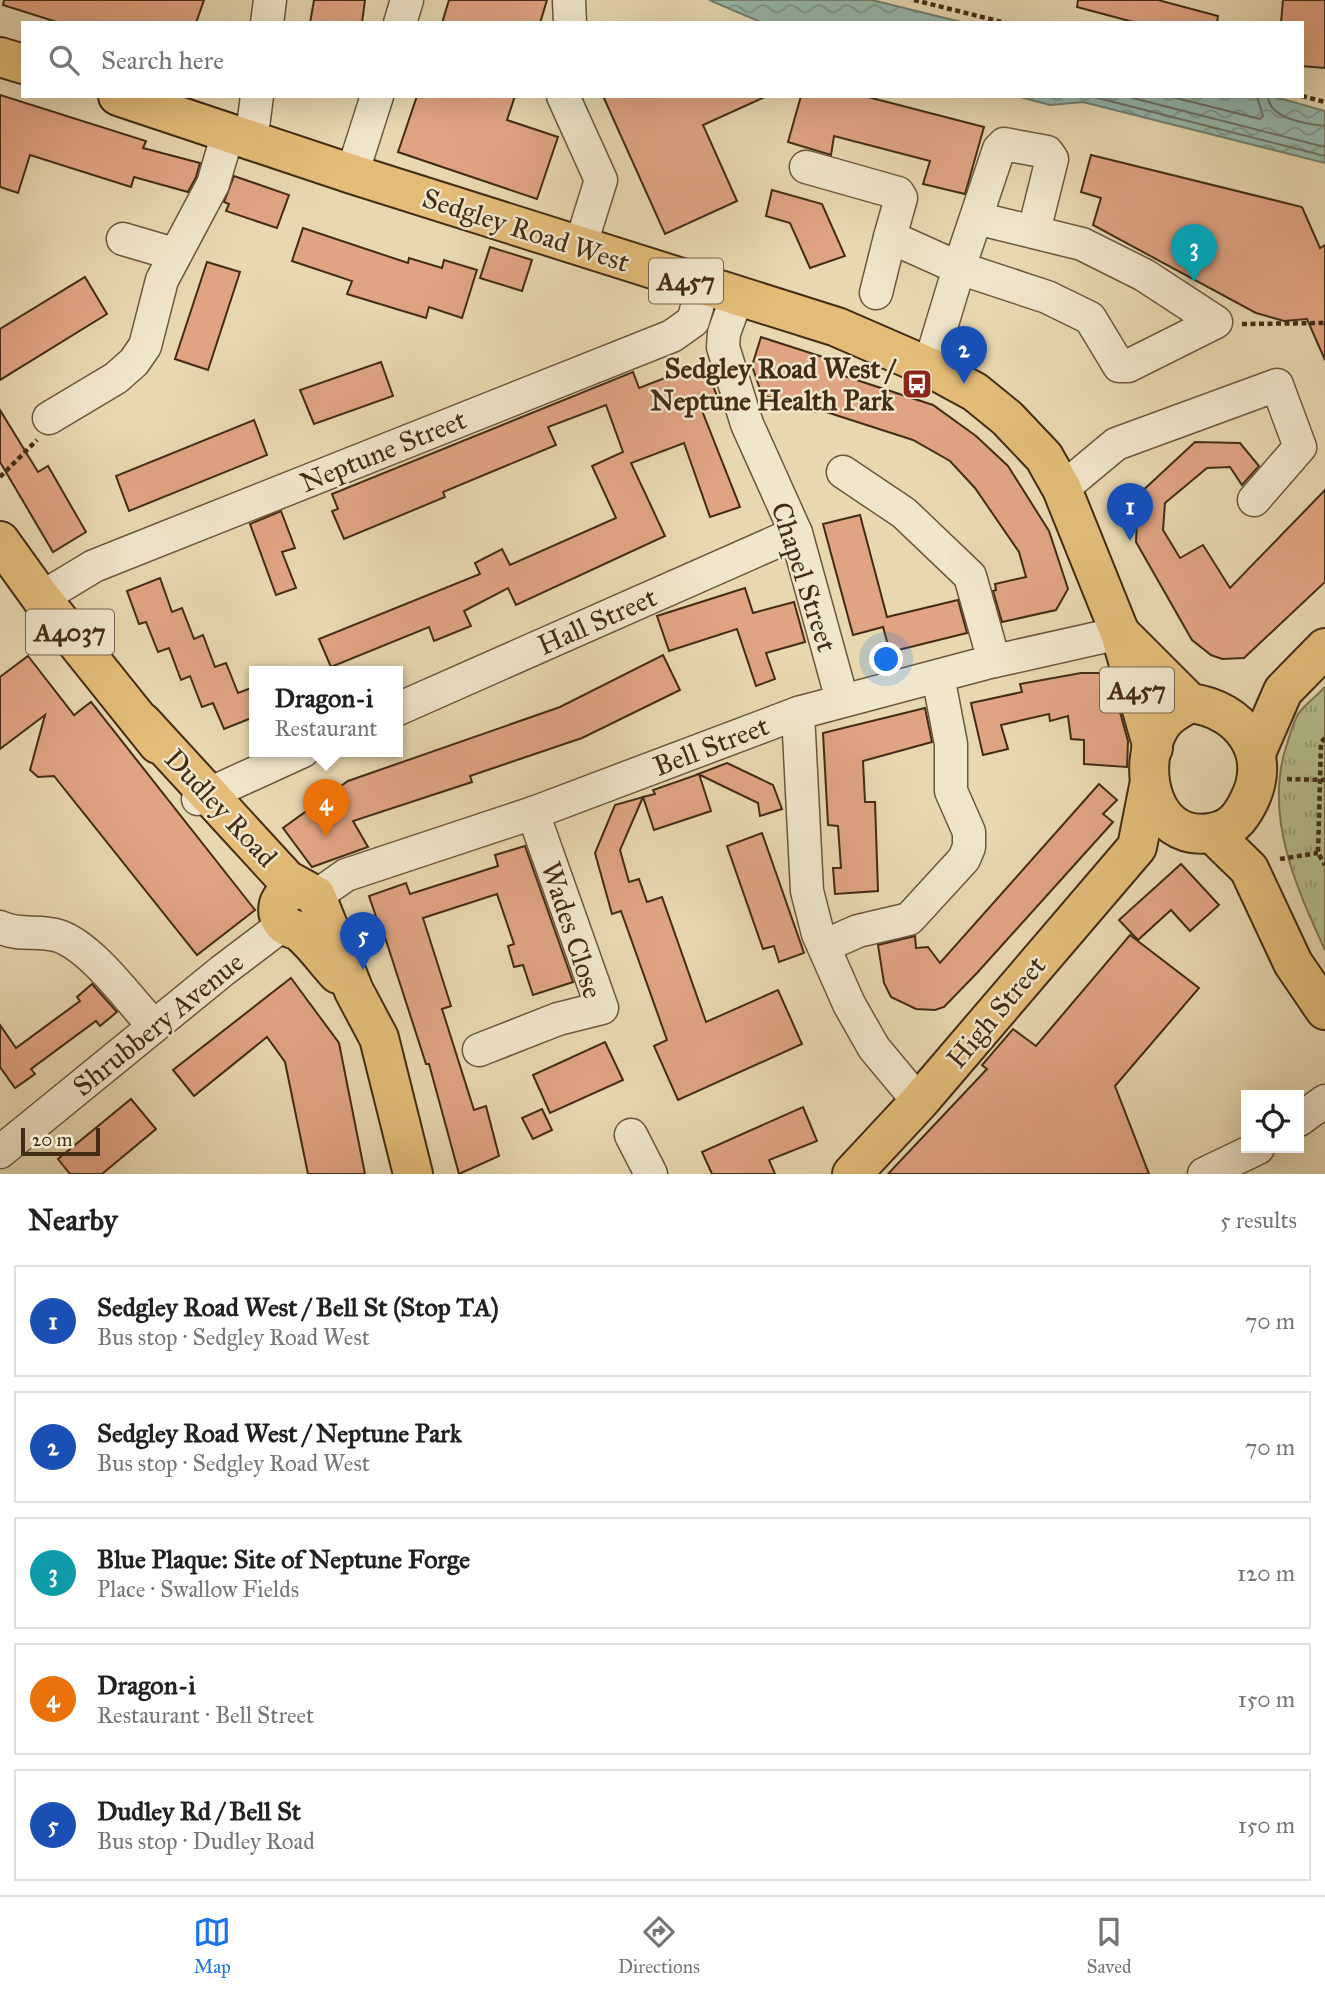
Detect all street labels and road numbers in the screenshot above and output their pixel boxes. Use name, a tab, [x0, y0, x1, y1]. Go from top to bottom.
street label: Sedgley Road West	[418, 180, 634, 280]
road number: A457	[649, 258, 723, 304]
street label: Neptune Street	[295, 402, 471, 500]
street label: Chapel Street	[763, 498, 845, 656]
street label: Hall Street	[532, 579, 662, 663]
road number: A4037	[26, 610, 114, 654]
road number: A457	[1100, 668, 1174, 712]
street label: Bell Street	[648, 708, 774, 784]
street label: Dudley Road	[157, 742, 285, 874]
street label: Wades Close	[533, 857, 611, 1003]
street label: Shrubbery Avenue	[65, 944, 251, 1104]
street label: High Street	[939, 949, 1053, 1075]

